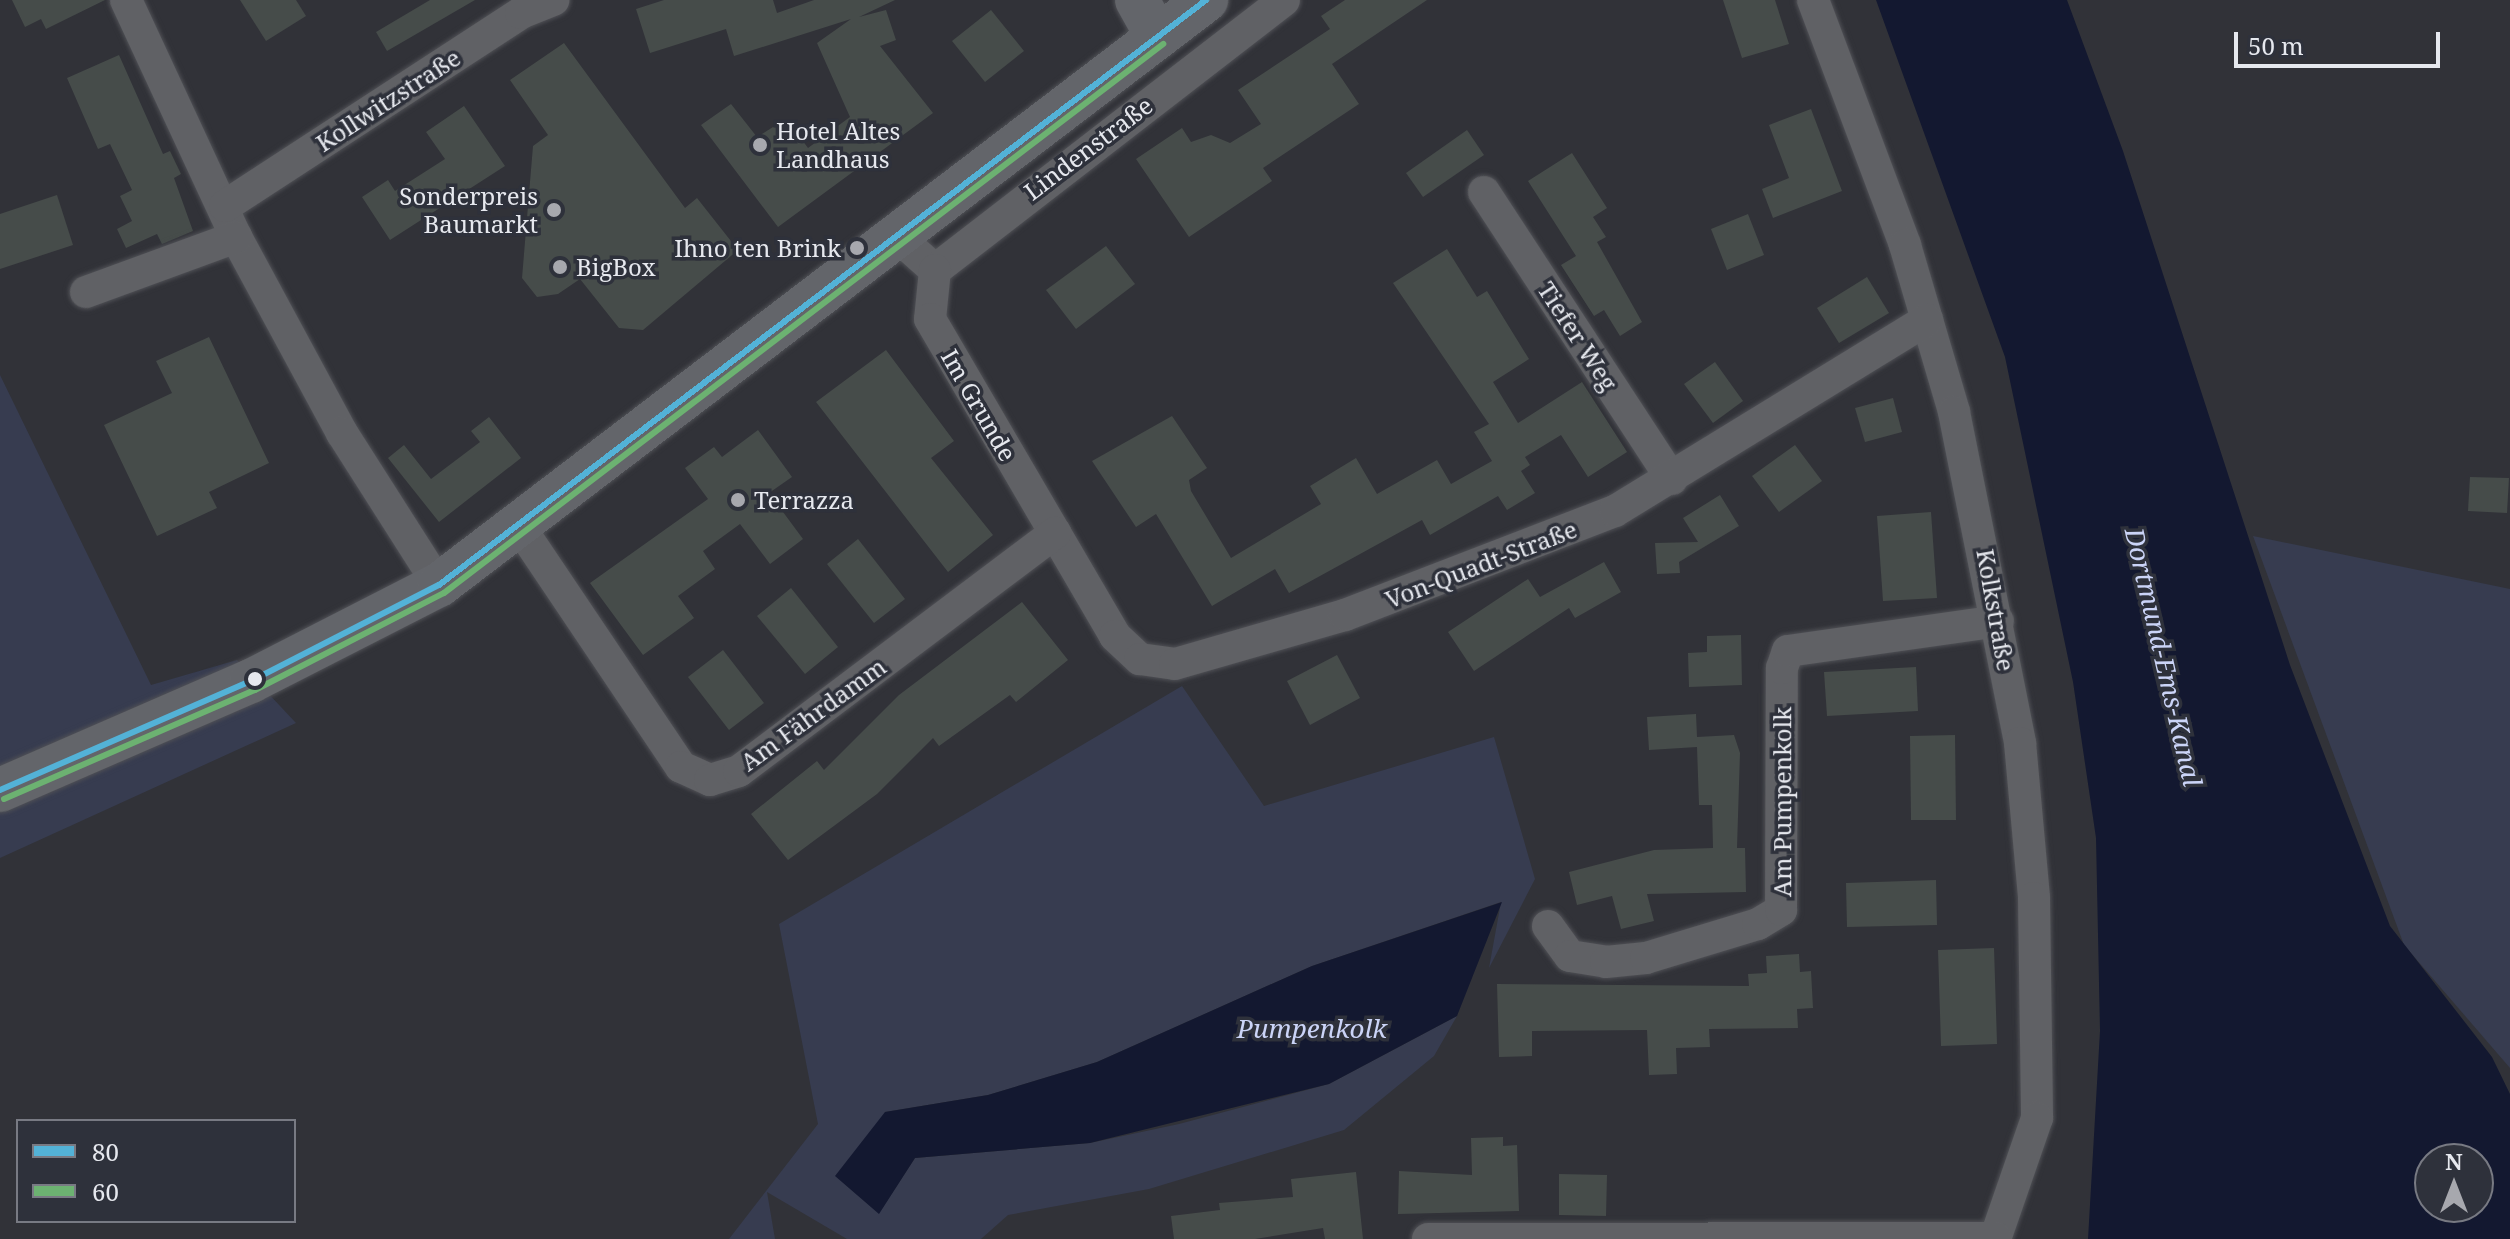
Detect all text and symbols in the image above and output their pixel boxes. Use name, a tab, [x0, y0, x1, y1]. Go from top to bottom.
scale bar	[2238, 16, 2444, 66]
text: 50 m	[2248, 29, 2304, 62]
street label: Kollwitzstraße	[311, 43, 465, 157]
street label: Lindenstraße	[1018, 90, 1158, 206]
place label: Hotel Altes Landhaus	[776, 117, 900, 173]
marker: Hotel Altes Landhaus	[751, 136, 769, 154]
place label: Sonderpreis Baumarkt	[399, 182, 538, 238]
marker: Sonderpreis Baumarkt	[545, 201, 563, 219]
place label: Ihno ten Brink	[674, 234, 841, 262]
marker: Ihno ten Brink	[848, 239, 866, 257]
place label: BigBox	[576, 253, 656, 281]
marker: BigBox	[551, 258, 569, 276]
street label: Tiefer Weg	[1532, 276, 1624, 396]
street label: Im Grunde	[935, 344, 1023, 466]
place label: Terrazza	[754, 486, 854, 514]
marker: Terrazza	[729, 491, 747, 509]
street label: Von-Quadt-Straße	[1381, 514, 1581, 614]
water label: Dortmund-Ems-Kanal	[2118, 525, 2208, 789]
street label: Kolkstraße	[1971, 547, 2021, 673]
street label: Am Fährdamm	[735, 652, 891, 776]
unlabelled marker	[247, 671, 263, 687]
street label: Am Pumpenkolk	[1768, 707, 1796, 897]
water label: Pumpenkolk	[1237, 1013, 1387, 1045]
legend	[16, 1119, 296, 1223]
text: 80	[92, 1135, 119, 1168]
north arrow	[2414, 1143, 2494, 1223]
text: N	[2445, 1146, 2463, 1176]
text: 60	[92, 1175, 119, 1208]

